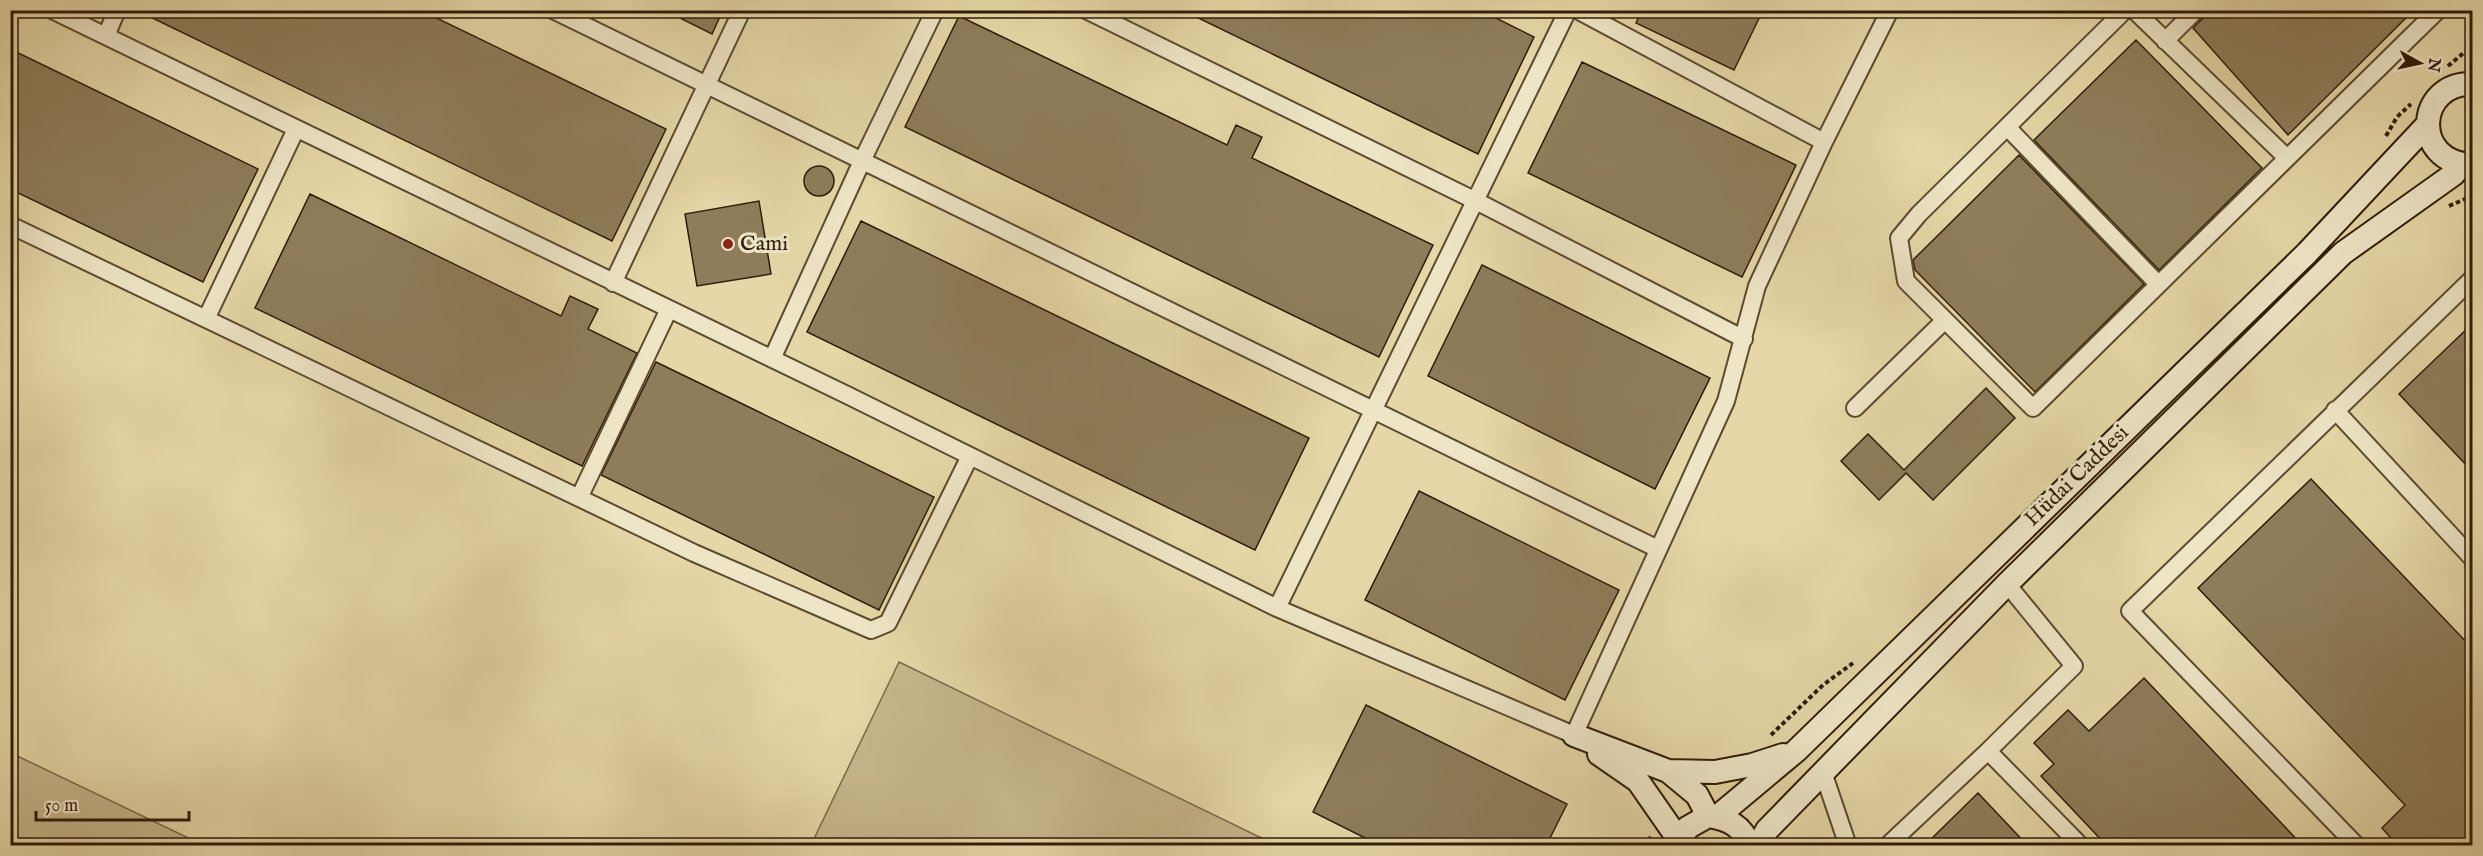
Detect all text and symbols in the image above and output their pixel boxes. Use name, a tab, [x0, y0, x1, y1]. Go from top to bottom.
north arrow	[2390, 33, 2450, 93]
text: N	[2422, 56, 2444, 73]
place label: Cami	[740, 230, 788, 258]
marker: Cami	[721, 237, 735, 251]
street label: Hüdai Caddesi	[2019, 419, 2135, 533]
scale bar	[36, 784, 189, 822]
text: 50 m	[45, 795, 78, 818]

